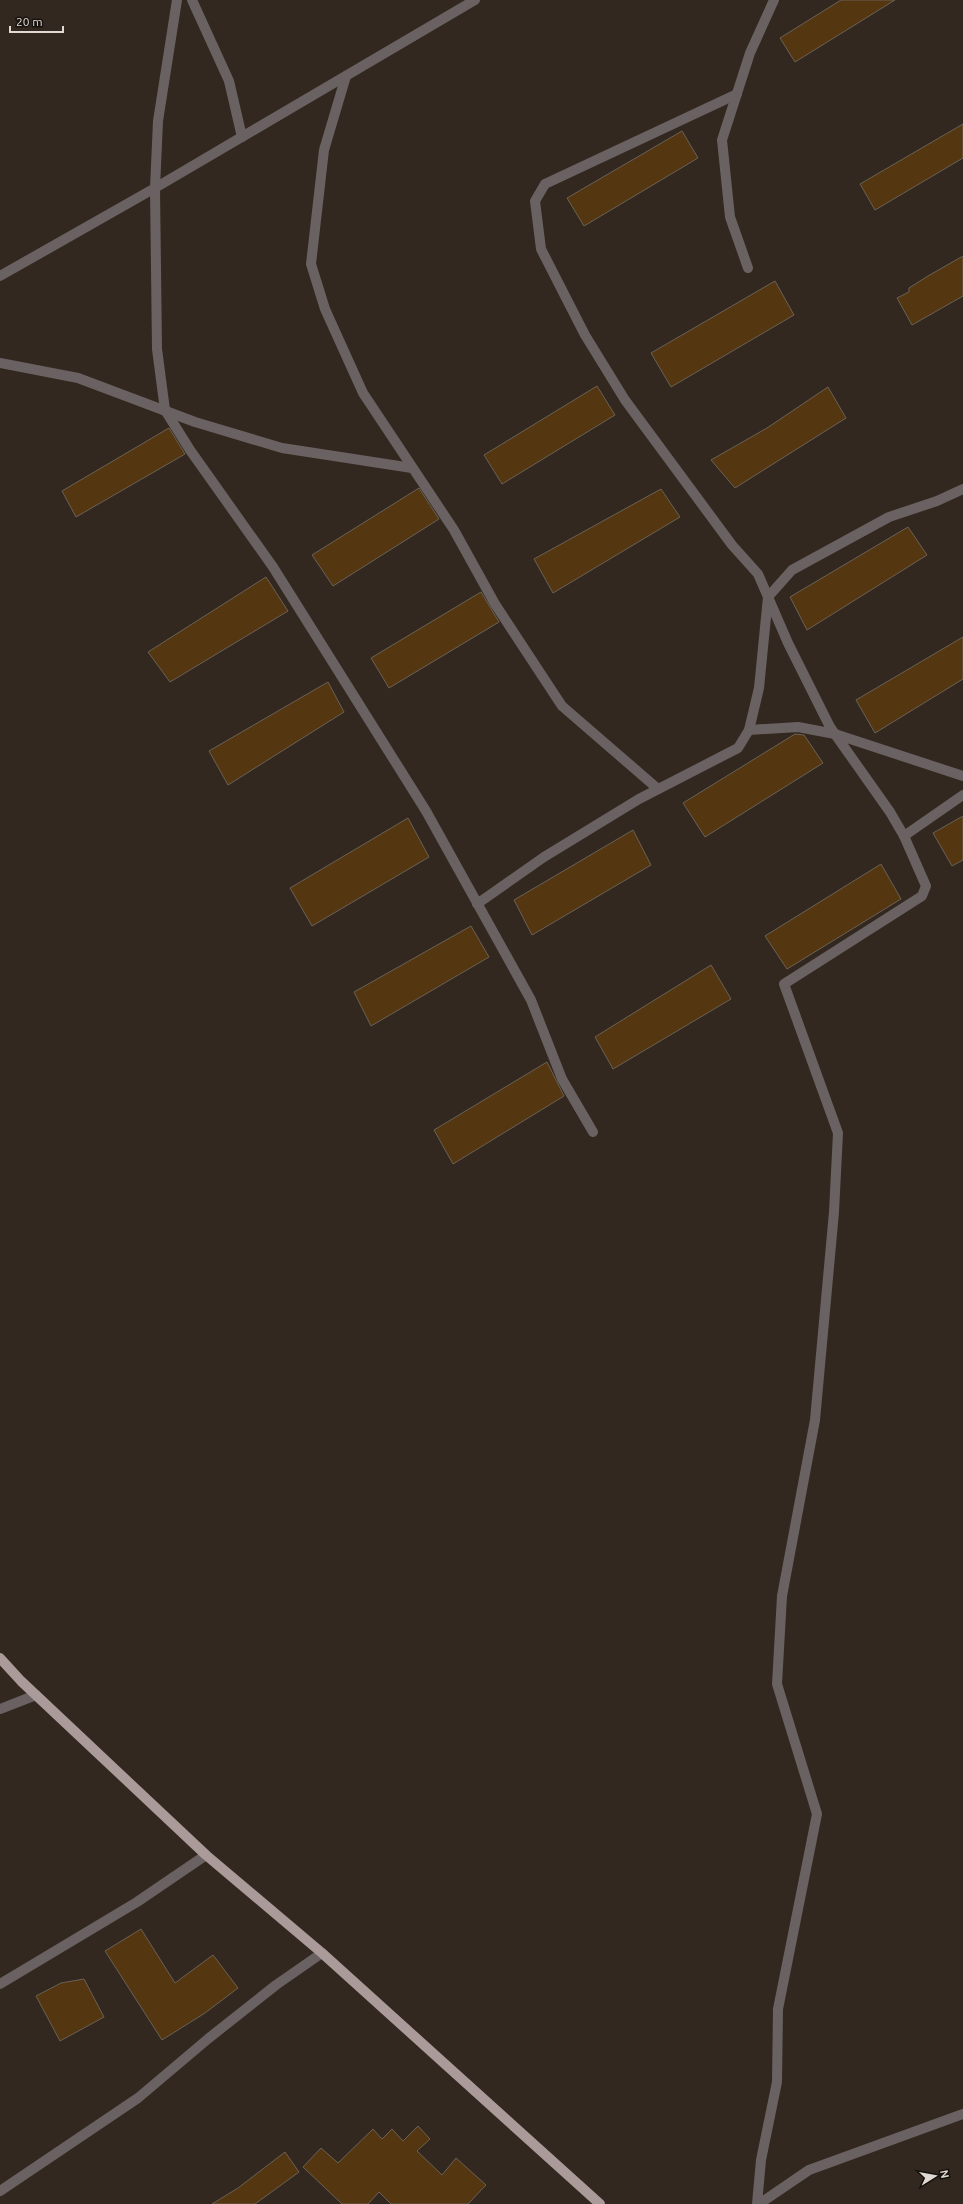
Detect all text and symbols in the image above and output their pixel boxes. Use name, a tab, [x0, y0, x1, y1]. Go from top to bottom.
scale bar	[10, 8, 63, 34]
text: 20 m	[16, 15, 43, 28]
north arrow	[915, 2156, 955, 2196]
text: N	[938, 2169, 951, 2179]

